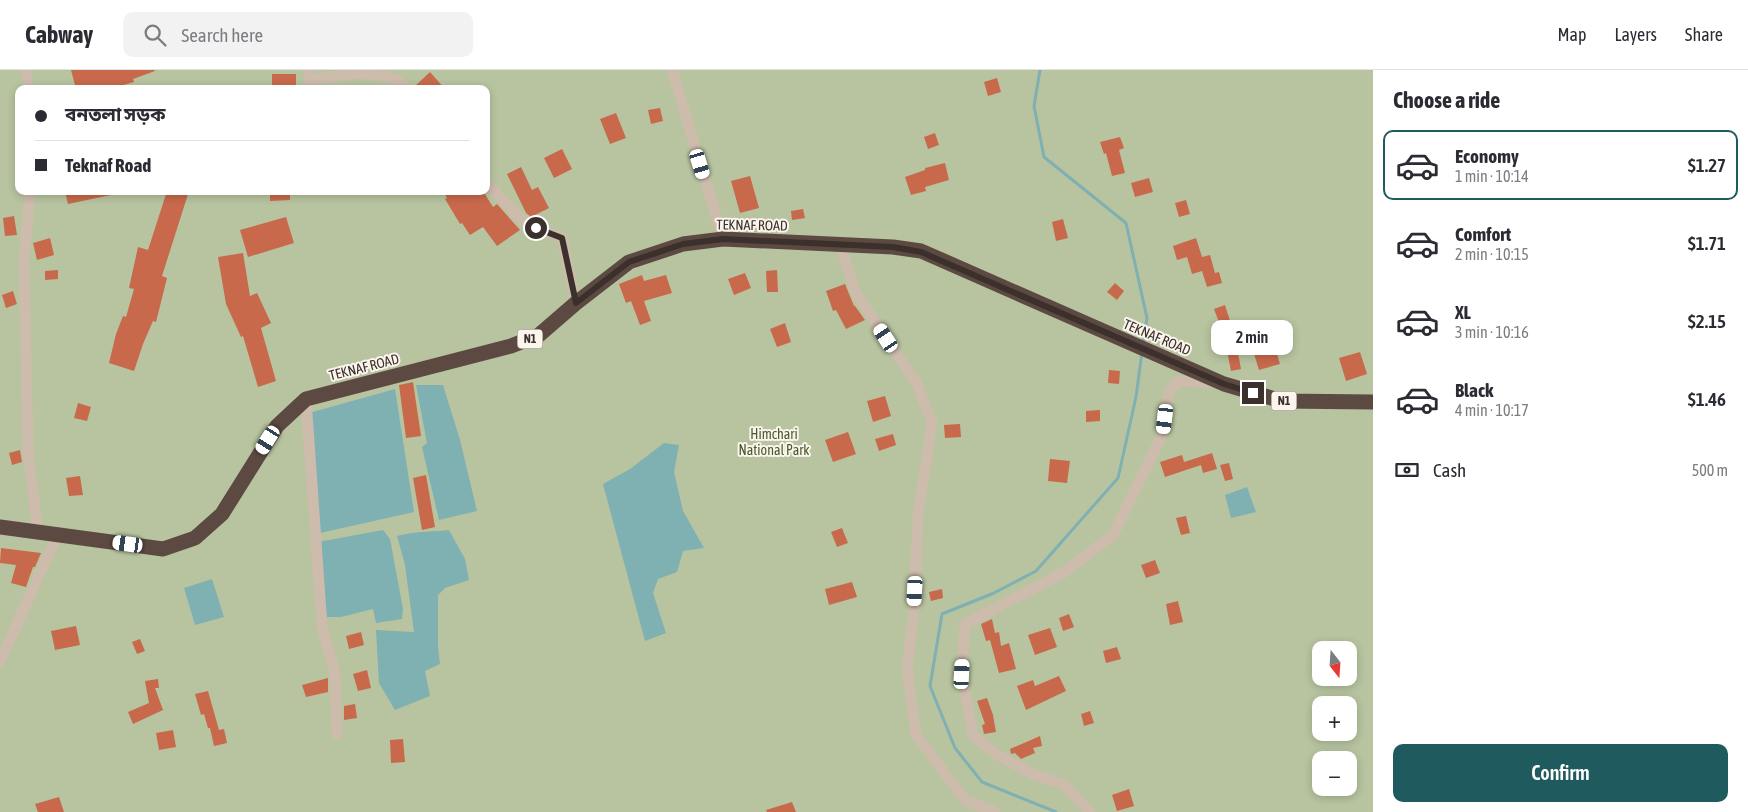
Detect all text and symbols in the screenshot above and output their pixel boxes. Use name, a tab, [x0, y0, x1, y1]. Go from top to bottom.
search box	[123, 12, 473, 57]
text: Cabway	[25, 21, 93, 48]
icon: search	[141, 21, 169, 49]
text: Search here	[181, 24, 263, 46]
text: Map	[1557, 24, 1586, 45]
text: Layers	[1614, 24, 1657, 45]
text: Share	[1685, 24, 1723, 45]
text: Choose a ride	[1393, 87, 1500, 113]
text: বনতলা সড়ক	[65, 103, 165, 125]
icon: car	[1395, 143, 1440, 188]
text: Economy	[1455, 145, 1519, 167]
car	[688, 147, 711, 181]
text: Teknaf Road	[65, 154, 151, 176]
text: $1.27	[1688, 154, 1726, 176]
text: 1 min · 10:14	[1455, 167, 1529, 185]
street label: TEKNAF ROAD	[716, 216, 788, 234]
route start	[525, 217, 547, 239]
icon: car	[1395, 221, 1440, 266]
text: Comfort	[1455, 223, 1511, 245]
text: $1.71	[1688, 232, 1726, 254]
text: 2 min · 10:15	[1455, 245, 1529, 263]
icon: car	[1395, 299, 1440, 344]
text: XL	[1455, 301, 1471, 323]
text: $2.15	[1688, 310, 1726, 332]
street label: TEKNAF ROAD	[1121, 316, 1193, 358]
callout: 2 min	[1212, 320, 1294, 356]
car	[871, 321, 900, 355]
text: 3 min · 10:16	[1455, 323, 1529, 341]
text: 2 min	[1236, 328, 1268, 346]
road number: N1	[518, 330, 542, 348]
street label: TEKNAF ROAD	[327, 351, 401, 383]
icon: car	[1395, 377, 1440, 422]
text: Black	[1455, 379, 1493, 401]
route end	[1242, 382, 1264, 404]
text: $1.46	[1688, 388, 1726, 410]
road number: N1	[1272, 392, 1296, 411]
text: 4 min · 10:17	[1455, 401, 1529, 419]
car	[1155, 403, 1174, 435]
car	[253, 423, 282, 457]
park label: Himchari National Park	[739, 426, 809, 458]
icon: cash	[1393, 456, 1421, 484]
text: Cash	[1433, 459, 1466, 481]
text: 500 m	[1692, 461, 1728, 479]
car	[112, 534, 143, 554]
car	[906, 576, 923, 606]
north arrow	[1312, 641, 1358, 686]
map controls	[1312, 641, 1357, 796]
car	[953, 659, 970, 689]
button: +	[1312, 696, 1357, 741]
button: Confirm	[1393, 744, 1728, 802]
button: −	[1312, 751, 1357, 796]

